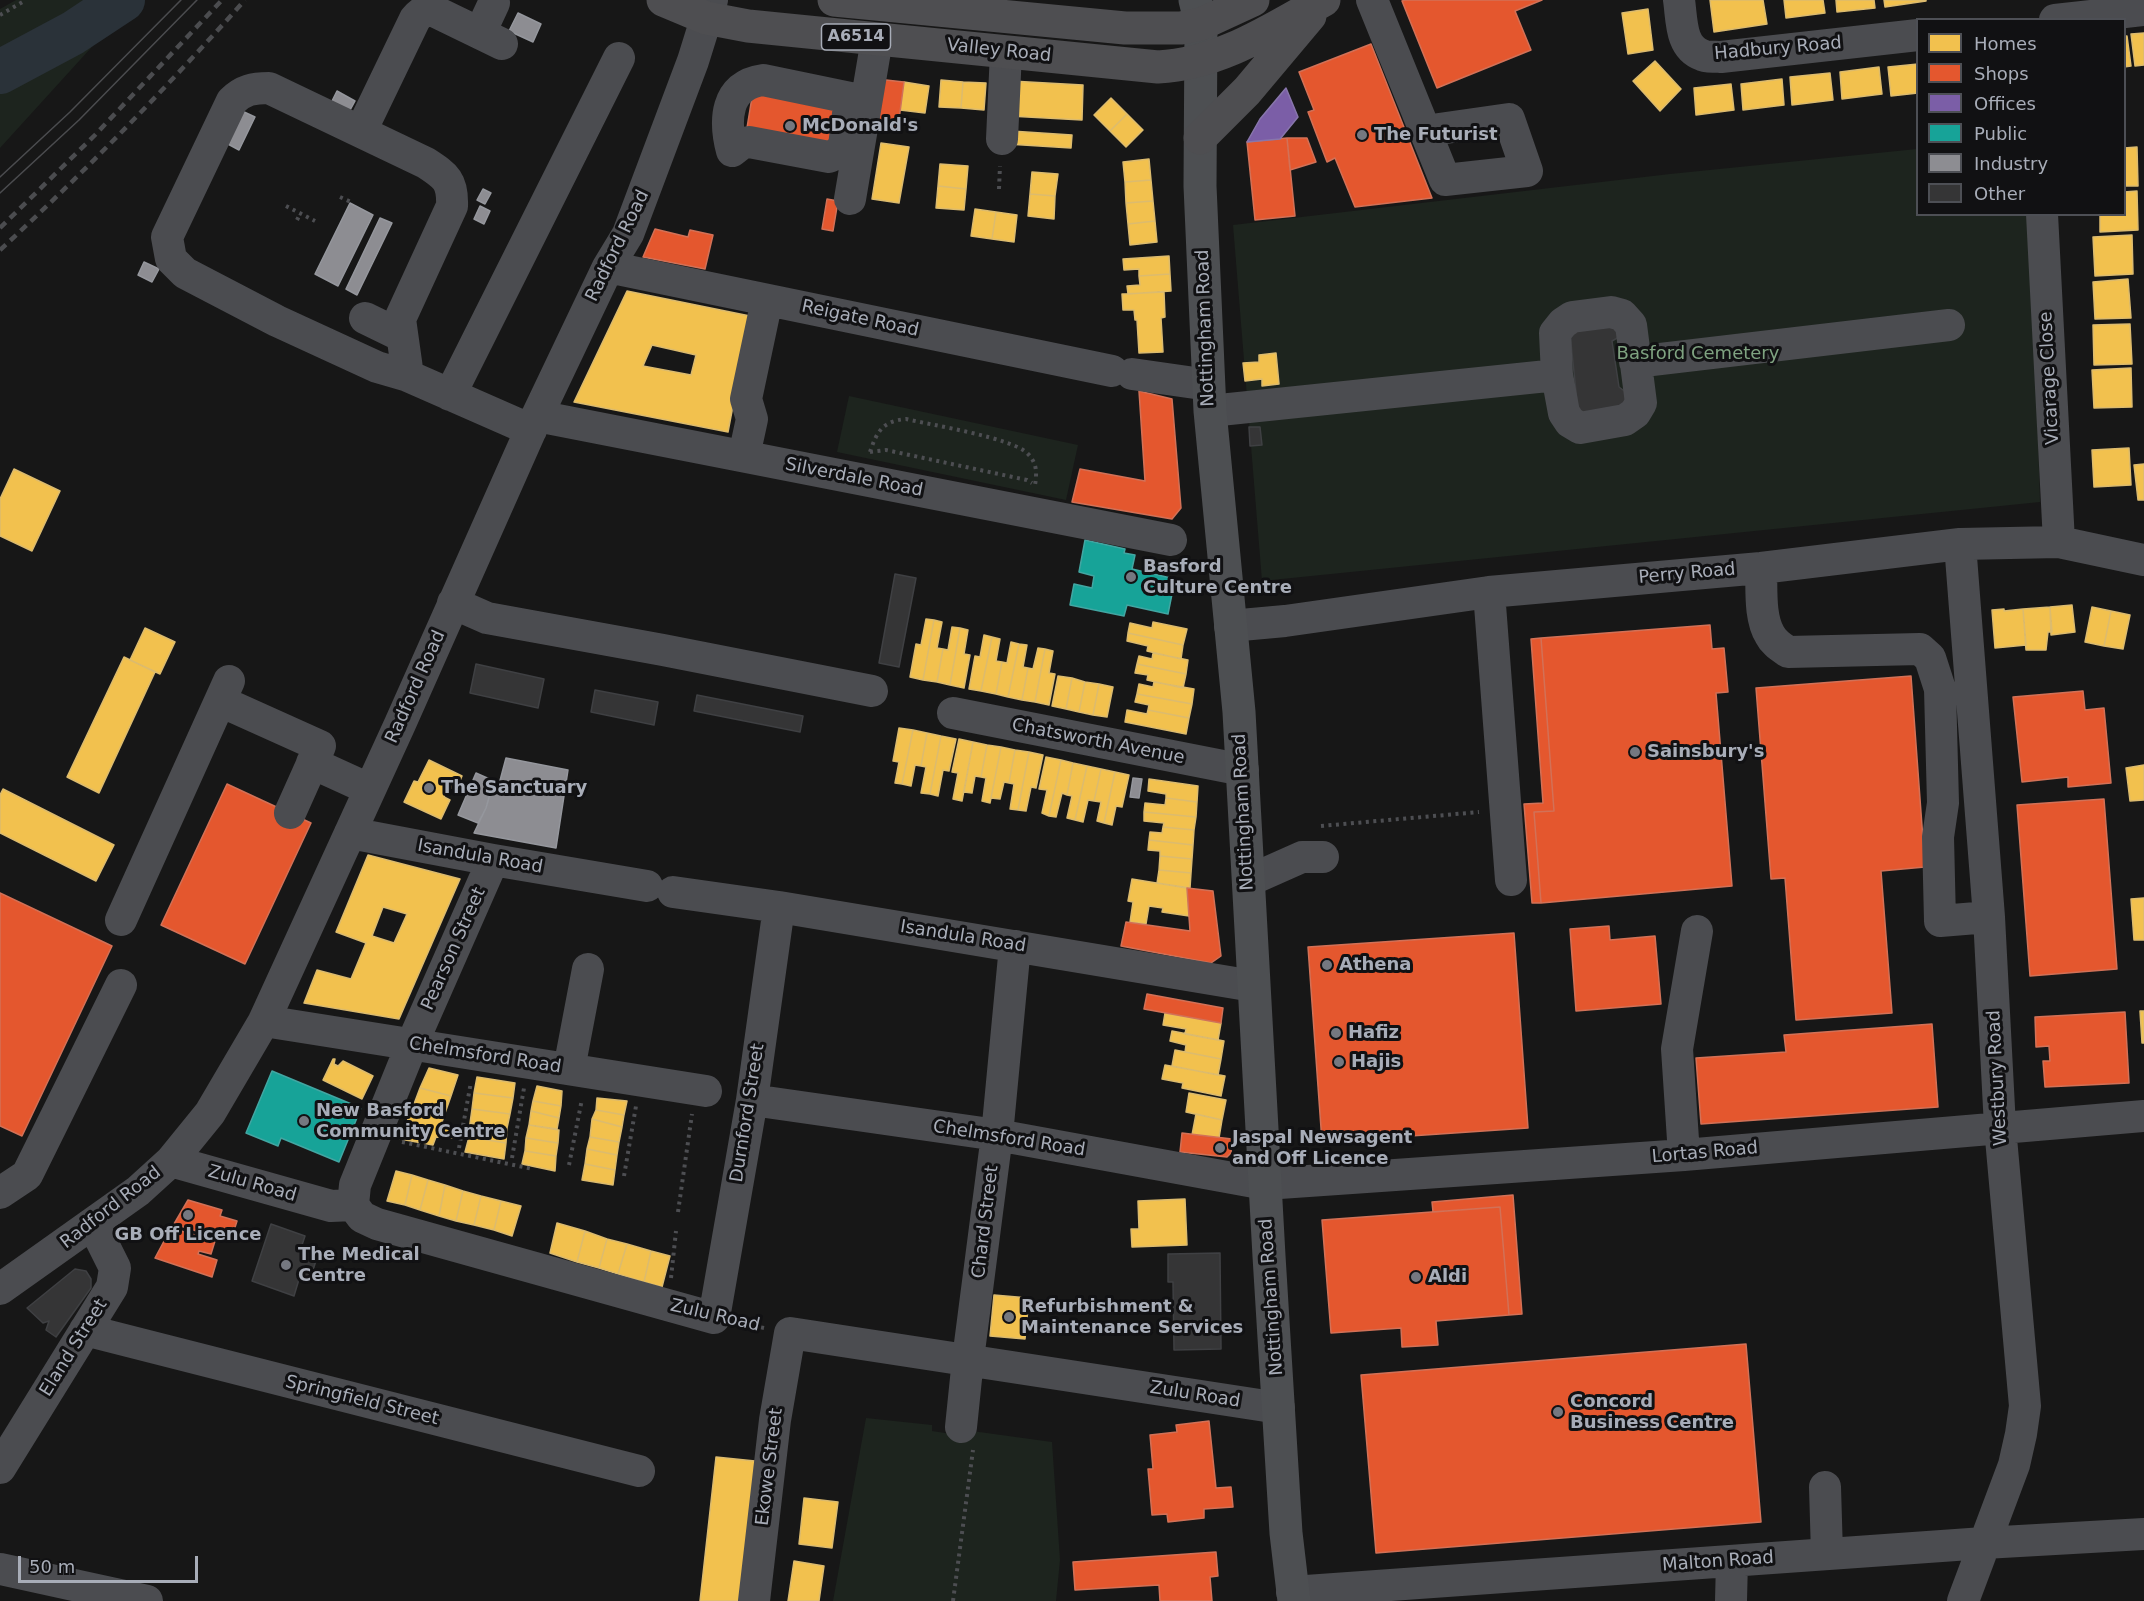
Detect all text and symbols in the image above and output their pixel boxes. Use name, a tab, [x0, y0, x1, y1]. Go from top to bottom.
legend	[1916, 18, 2126, 216]
road number: A6514	[822, 24, 890, 50]
street label: Hadbury Road	[1713, 33, 1843, 65]
text: Homes	[1974, 33, 2037, 54]
street label: Valley Road	[946, 35, 1052, 67]
text: Shops	[1974, 63, 2029, 84]
text: Offices	[1974, 93, 2036, 114]
place label: McDonald's	[802, 115, 918, 137]
marker: McDonald's	[783, 119, 797, 133]
text: Public	[1974, 123, 2027, 144]
place label: The Futurist	[1374, 124, 1498, 146]
marker: The Futurist	[1355, 128, 1369, 142]
text: Industry	[1974, 153, 2048, 174]
text: Other	[1974, 183, 2025, 204]
street label: Radford Road	[582, 187, 654, 305]
street label: Nottingham Road	[1192, 249, 1220, 407]
street label: Reigate Road	[799, 296, 921, 342]
street label: Vicarage Close	[2036, 311, 2064, 445]
park label: Basford Cemetery	[1617, 343, 1779, 365]
street label: Silverdale Road	[783, 454, 925, 502]
place label: Basford Culture Centre	[1143, 556, 1292, 598]
street label: Perry Road	[1638, 559, 1736, 589]
marker: Basford Culture Centre	[1124, 570, 1138, 584]
street label: Radford Road	[381, 627, 451, 747]
street label: Chatsworth Avenue	[1010, 715, 1186, 769]
street label: Nottingham Road	[1229, 733, 1259, 891]
place label: Sainsbury's	[1647, 741, 1764, 763]
marker: Sainsbury's	[1628, 745, 1642, 759]
place label: The Sanctuary	[441, 777, 587, 799]
marker: The Sanctuary	[422, 781, 436, 795]
street label: Isandula Road	[416, 835, 544, 879]
street label: Pearson Street	[417, 884, 491, 1014]
street label: Isandula Road	[899, 916, 1027, 958]
place label: Athena	[1339, 954, 1412, 976]
marker: Athena	[1320, 958, 1334, 972]
street label: Westbury Road	[1984, 1010, 2012, 1146]
place label: Hafiz	[1348, 1022, 1399, 1044]
marker: Hafiz	[1329, 1026, 1343, 1040]
street label: Chelmsford Road	[407, 1033, 563, 1079]
street label: Durnford Street	[726, 1042, 770, 1184]
place label: Hajis	[1351, 1051, 1401, 1073]
marker: Hajis	[1332, 1055, 1346, 1069]
place label: New Basford Community Centre	[316, 1100, 505, 1142]
marker: New Basford Community Centre	[297, 1114, 311, 1128]
street label: Chelmsford Road	[931, 1116, 1087, 1162]
place label: Jaspal Newsagent and Off Licence	[1232, 1127, 1412, 1170]
street label: Lortas Road	[1651, 1138, 1759, 1168]
marker: Jaspal Newsagent and Off Licence	[1213, 1141, 1227, 1155]
street label: Zulu Road	[205, 1161, 299, 1207]
street label: Radford Road	[57, 1162, 165, 1254]
street label: Chard Street	[968, 1164, 1004, 1280]
marker: GB Off Licence	[181, 1208, 195, 1222]
street label: Nottingham Road	[1256, 1218, 1288, 1376]
place label: GB Off Licence	[114, 1224, 262, 1246]
place label: The Medical Centre	[298, 1244, 420, 1286]
marker: The Medical Centre	[279, 1258, 293, 1272]
place label: Aldi	[1428, 1266, 1467, 1288]
marker: Aldi	[1409, 1270, 1423, 1284]
street label: Eland Street	[36, 1295, 112, 1401]
street label: Zulu Road	[668, 1295, 762, 1337]
place label: Refurbishment & Maintenance Services	[1021, 1296, 1243, 1338]
marker: Refurbishment & Maintenance Services	[1002, 1310, 1016, 1324]
street label: Springfield Street	[283, 1371, 441, 1431]
street label: Zulu Road	[1148, 1377, 1242, 1413]
place label: Concord Business Centre	[1570, 1391, 1734, 1434]
marker: Concord Business Centre	[1551, 1405, 1565, 1419]
street label: Ekowe Street	[752, 1407, 788, 1527]
scale bar	[21, 1544, 201, 1582]
street label: Malton Road	[1661, 1547, 1775, 1577]
text: 50 m	[29, 1556, 75, 1577]

